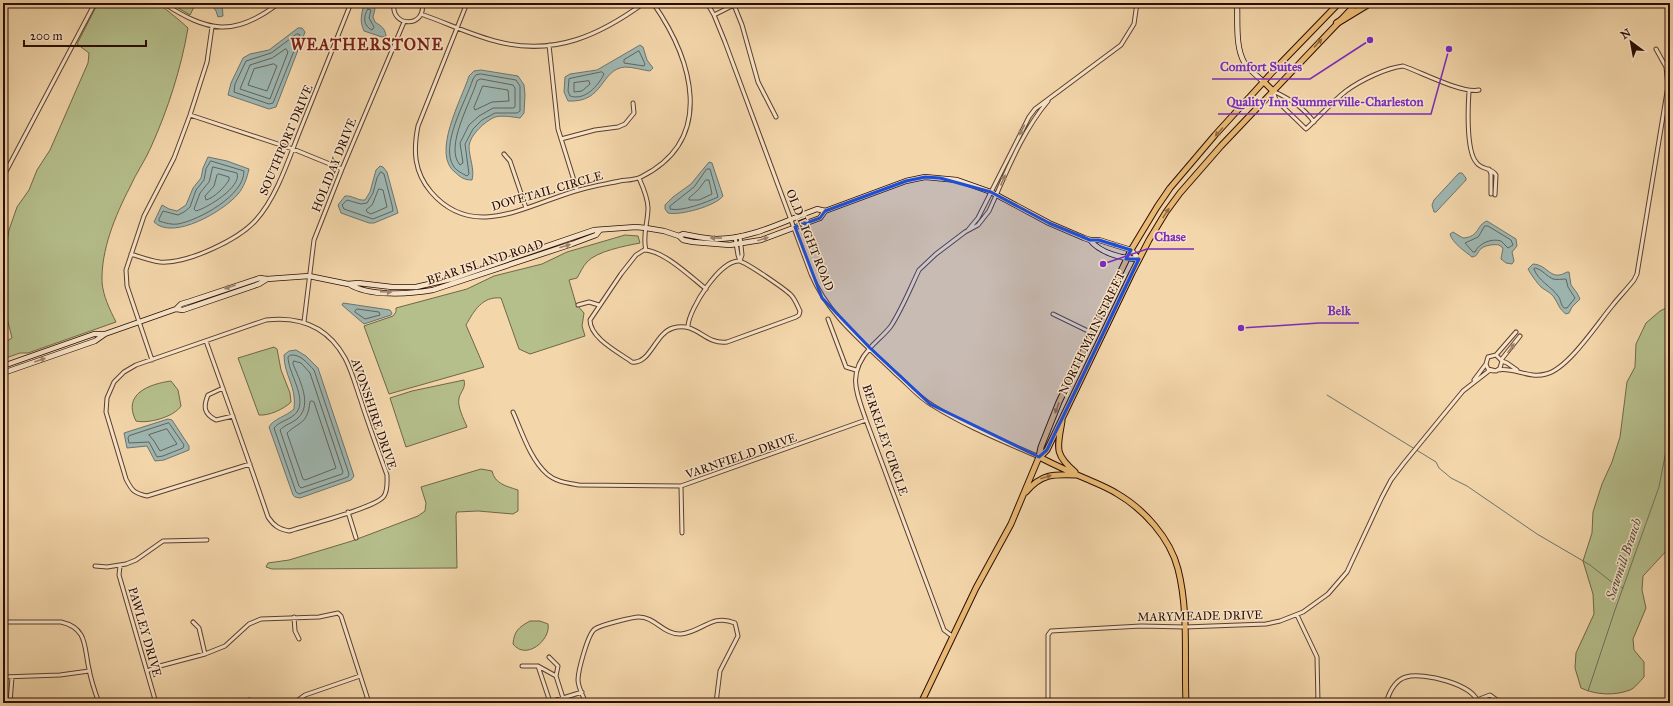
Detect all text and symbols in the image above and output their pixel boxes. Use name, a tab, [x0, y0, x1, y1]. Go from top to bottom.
scale bar	[24, 22, 146, 48]
north arrow	[1611, 22, 1651, 62]
text: N	[1619, 26, 1634, 42]
text: 200 m	[30, 29, 63, 43]
district label: WEATHERSTONE	[290, 35, 444, 54]
one-way arrow	[1313, 38, 1323, 48]
callout: Comfort Suites	[1212, 54, 1310, 79]
text: Comfort Suites	[1220, 59, 1302, 75]
street label: SOUTHPORT DRIVE	[256, 82, 316, 197]
callout: Quality Inn Summerville-Charleston	[1218, 89, 1431, 114]
text: Quality Inn Summerville-Charleston	[1226, 94, 1424, 110]
street label: HOLIDAY DRIVE	[309, 115, 359, 214]
one-way arrow	[1019, 124, 1026, 135]
one-way arrow	[1214, 127, 1223, 137]
street label: DOVETAIL CIRCLE	[490, 168, 605, 214]
one-way arrow	[1000, 174, 1006, 185]
street label: OLD LIGHT ROAD	[783, 187, 837, 293]
one-way arrow	[1162, 207, 1170, 218]
callout: Chase	[1147, 224, 1194, 249]
text: Chase	[1154, 229, 1186, 245]
one-way arrow	[709, 235, 722, 241]
one-way arrow	[757, 236, 769, 242]
street label: BEAR ISLAND ROAD	[425, 237, 545, 287]
one-way arrow	[1110, 242, 1122, 248]
one-way arrow	[559, 243, 571, 249]
street label: NORTH MAIN STREET	[1056, 269, 1128, 397]
one-way arrow	[223, 285, 235, 291]
one-way arrow	[380, 289, 392, 296]
callout: Belk	[1319, 298, 1359, 323]
text: Belk	[1327, 303, 1352, 319]
one-way arrow	[1507, 343, 1515, 354]
street label: AVONSHIRE DRIVE	[348, 356, 400, 472]
one-way arrow	[34, 357, 46, 363]
street label: BERKELEY CIRCLE	[859, 383, 911, 498]
one-way arrow	[1053, 403, 1059, 415]
street label: VARNFIELD DRIVE	[683, 430, 799, 482]
one-way arrow	[1041, 474, 1053, 480]
water label: Sawmill Branch	[1602, 516, 1646, 603]
street label: PAWLEY DRIVE	[125, 585, 165, 679]
street label: MARYMEADE DRIVE	[1137, 608, 1263, 624]

